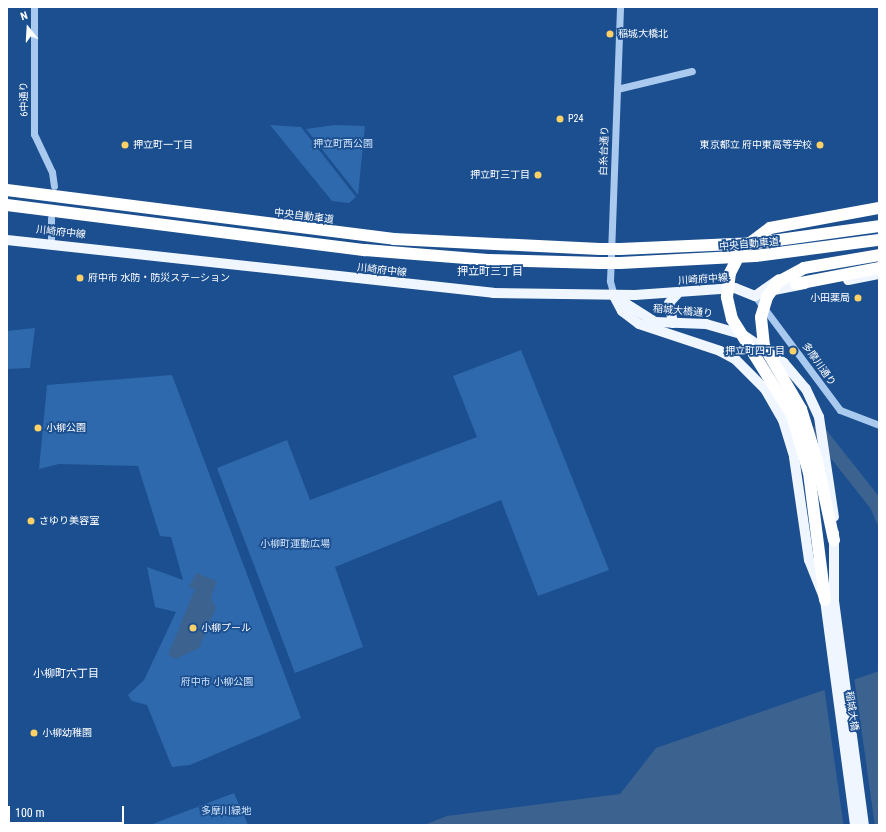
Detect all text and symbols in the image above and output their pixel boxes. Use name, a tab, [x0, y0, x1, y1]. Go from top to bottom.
north arrow	[8, 8, 48, 48]
text: N	[19, 9, 29, 23]
place label: 稲城大橋北	[618, 28, 668, 40]
marker: 稲城大橋北	[605, 29, 615, 39]
street label: 6中通り	[18, 81, 30, 117]
place label: P24	[568, 113, 583, 125]
marker: P24	[555, 114, 565, 124]
street label: 白糸台通り	[597, 126, 611, 176]
park label: 押立町西公園	[313, 138, 373, 150]
place label: 押立町一丁目	[133, 139, 193, 151]
place label: 東京都立 府中東高等学校	[700, 139, 812, 151]
marker: 押立町一丁目	[120, 140, 130, 150]
marker: 東京都立 府中東高等学校	[815, 140, 825, 150]
place label: 押立町三丁目	[470, 169, 530, 181]
marker: 押立町三丁目	[533, 170, 543, 180]
street label: 中央自動車道	[273, 206, 335, 226]
street label: 川崎府中線	[36, 223, 86, 241]
street label: 中央自動車道	[719, 235, 779, 253]
street label: 川崎府中線	[357, 261, 407, 279]
district label: 押立町三丁目	[457, 265, 523, 279]
street label: 川崎府中線	[678, 271, 728, 287]
place label: 府中市 水防・防災ステーション	[88, 272, 230, 284]
marker: 府中市 水防・防災ステーション	[75, 273, 85, 283]
place label: 小田薬局	[810, 292, 850, 304]
marker: 小田薬局	[853, 293, 863, 303]
street label: 稲城大橋通り	[653, 302, 713, 320]
street label: 多摩川通り	[800, 340, 838, 388]
place label: 押立町四丁目	[725, 345, 785, 357]
marker: 押立町四丁目	[788, 346, 798, 356]
place label: 小柳公園	[46, 422, 86, 434]
marker: 小柳公園	[33, 423, 43, 433]
place label: さゆり美容室	[39, 515, 99, 527]
marker: さゆり美容室	[26, 516, 36, 526]
park label: 小柳町運動広場	[260, 538, 330, 550]
place label: 小柳プール	[201, 622, 251, 634]
marker: 小柳プール	[188, 623, 198, 633]
district label: 小柳町六丁目	[33, 667, 99, 681]
park label: 府中市 小柳公園	[181, 676, 253, 688]
street label: 稲城大橋	[843, 690, 861, 732]
place label: 小柳幼稚園	[42, 727, 92, 739]
marker: 小柳幼稚園	[29, 728, 39, 738]
scale bar	[10, 798, 126, 824]
park label: 多摩川緑地	[201, 805, 251, 817]
text: 100 m	[15, 806, 45, 820]

